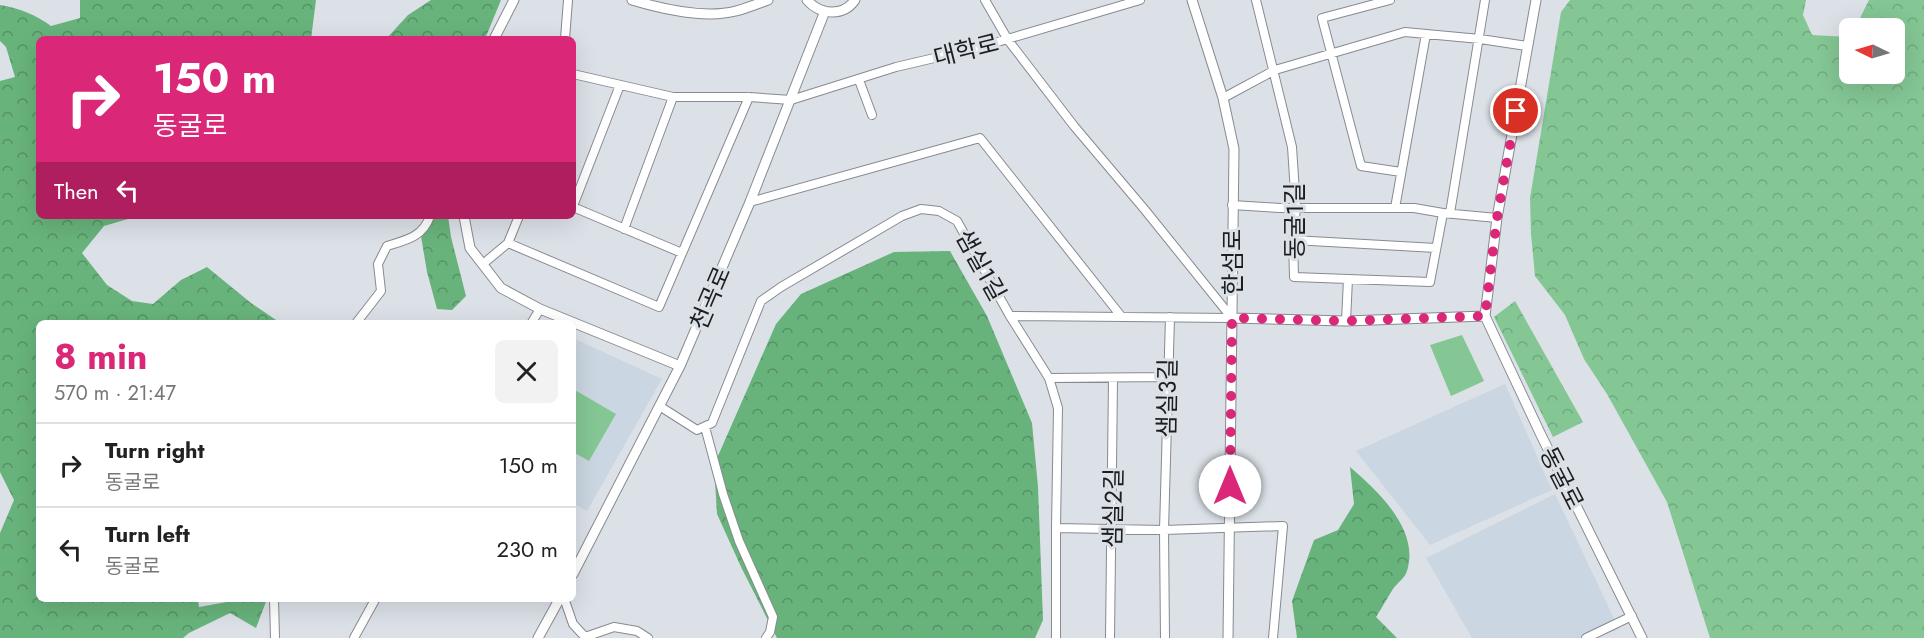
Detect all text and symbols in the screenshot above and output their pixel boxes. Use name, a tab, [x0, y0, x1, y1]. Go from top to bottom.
north arrow	[1839, 18, 1905, 84]
map controls	[1839, 18, 1905, 84]
street label: 대학로	[930, 25, 1002, 75]
text: 150 m	[153, 48, 276, 109]
icon: right	[54, 60, 132, 138]
pin	[1490, 85, 1541, 136]
icon: arrive	[1499, 94, 1532, 127]
text: 동굴로	[153, 106, 228, 145]
icon: left	[111, 174, 144, 207]
text: Then	[54, 175, 99, 207]
street label: 동굴1길	[1277, 182, 1312, 260]
street label: 샘실1길	[947, 223, 1015, 307]
street label: 한섬로	[1215, 229, 1250, 295]
street label: 천곡로	[681, 261, 739, 335]
text: 8 min	[54, 330, 148, 382]
button: close	[495, 340, 558, 403]
street label: 샘실3길	[1149, 358, 1185, 438]
text: 570 m · 21:47	[54, 379, 176, 408]
text: Turn right	[105, 434, 205, 466]
street label: 동굴로	[1531, 441, 1593, 515]
icon: right	[54, 449, 87, 482]
text: 150 m	[499, 449, 558, 481]
position arrow	[1198, 454, 1262, 518]
text: 동굴로	[105, 468, 160, 497]
street label: 샘실2길	[1095, 468, 1131, 548]
text: Turn left	[105, 518, 190, 550]
icon: left	[54, 533, 87, 566]
text: 230 m	[497, 533, 558, 565]
text: 동굴로	[105, 552, 160, 581]

